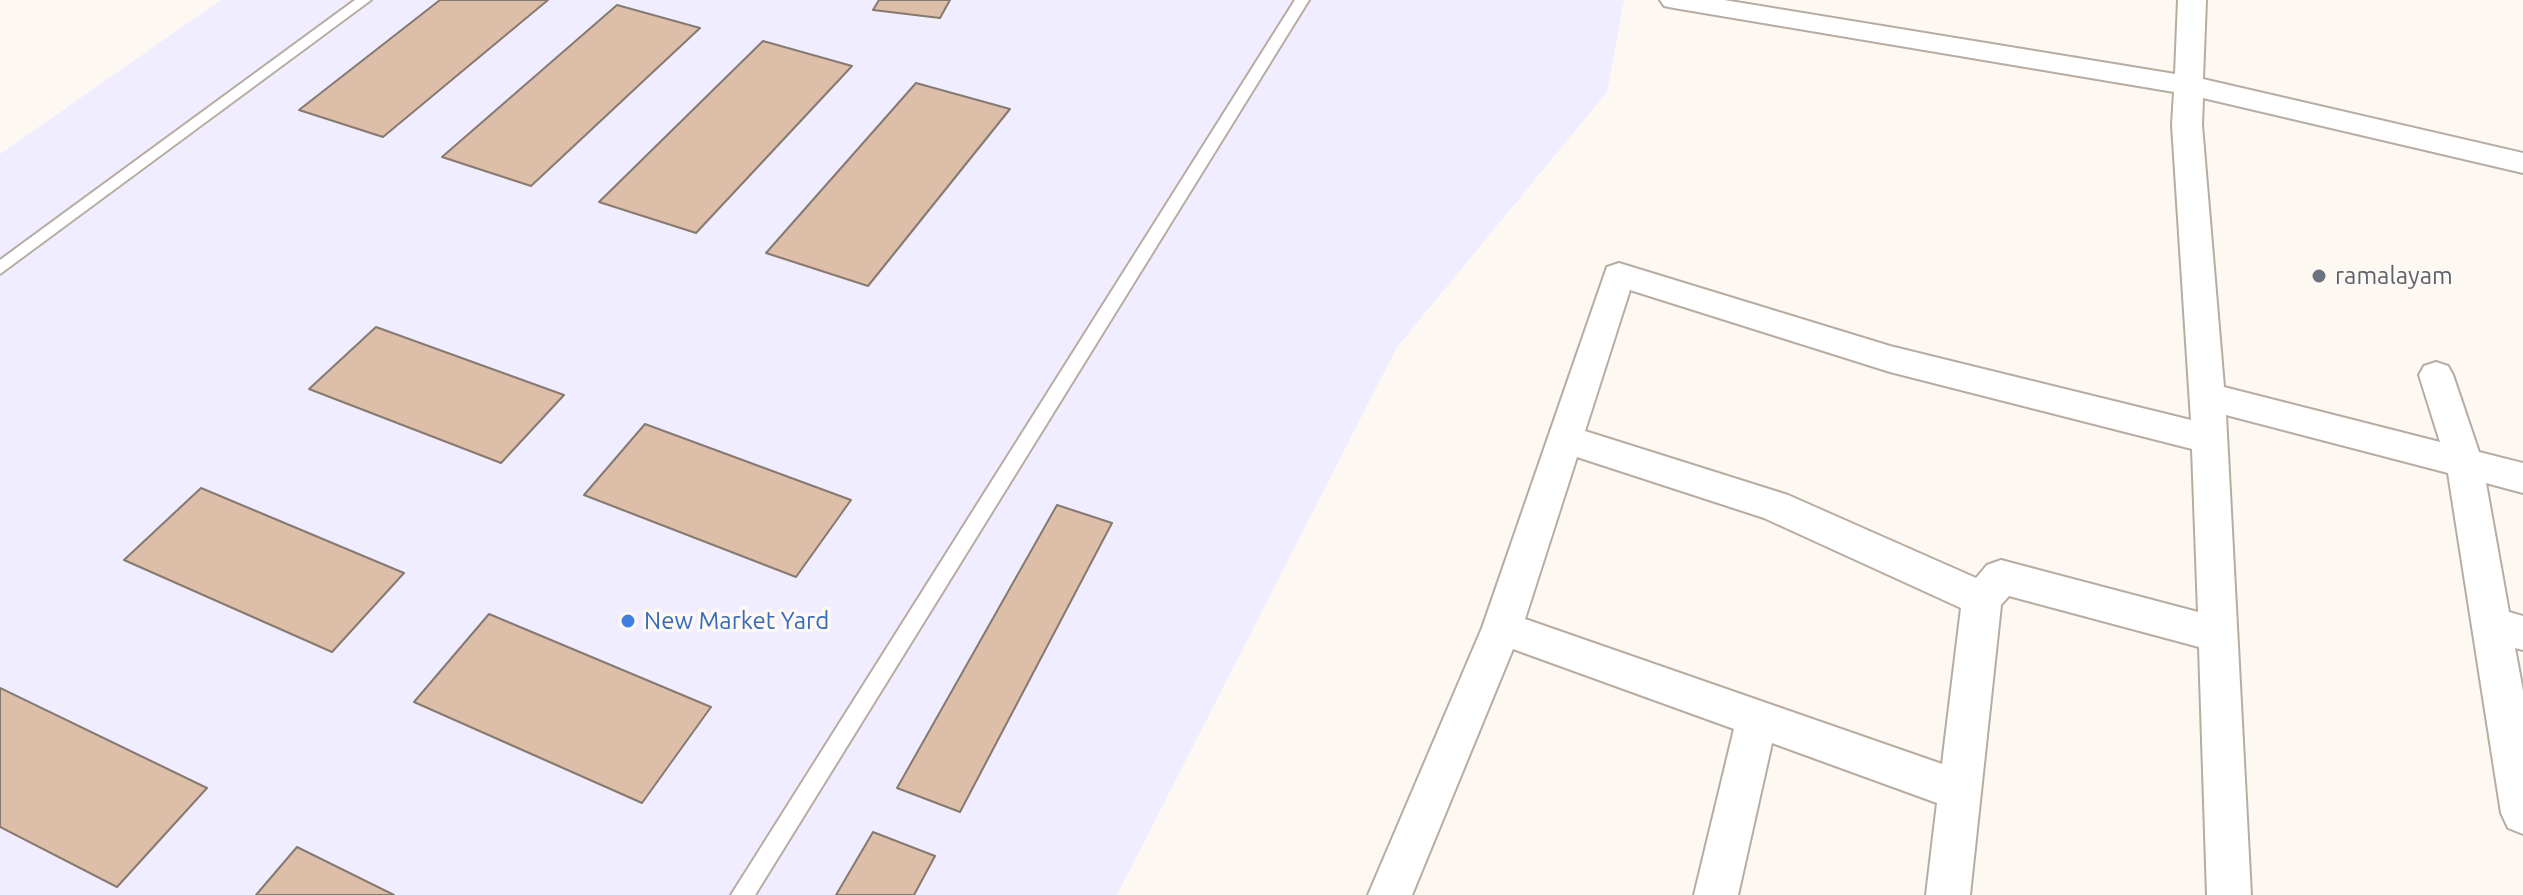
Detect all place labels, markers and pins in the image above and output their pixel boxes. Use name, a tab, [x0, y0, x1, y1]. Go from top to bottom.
place label: ramalayam	[2335, 262, 2453, 290]
marker: ramalayam	[2310, 267, 2328, 285]
place label: New Market Yard	[644, 607, 829, 635]
marker: New Market Yard	[619, 612, 637, 630]

